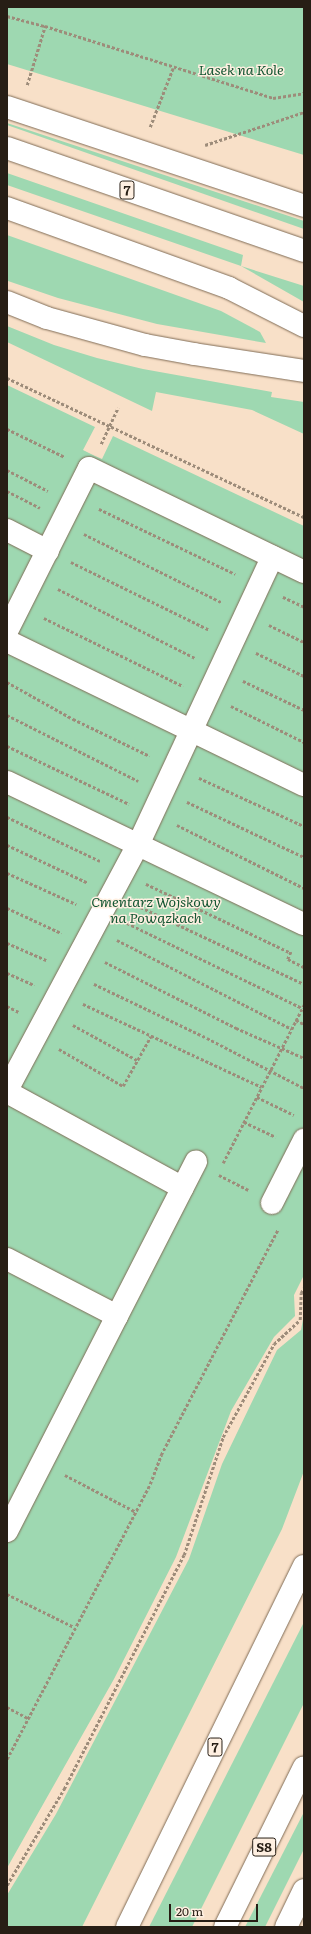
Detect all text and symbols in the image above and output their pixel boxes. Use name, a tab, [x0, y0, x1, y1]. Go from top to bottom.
park label: Lasek na Kole	[198, 61, 284, 77]
road number: 7	[119, 179, 135, 201]
park label: Cmentarz Wojskowy na Powązkach	[91, 893, 221, 926]
road number: 7	[207, 1736, 223, 1758]
road number: S8	[252, 1836, 276, 1858]
scale bar	[171, 1896, 260, 1922]
text: 20 m	[176, 1902, 203, 1920]

